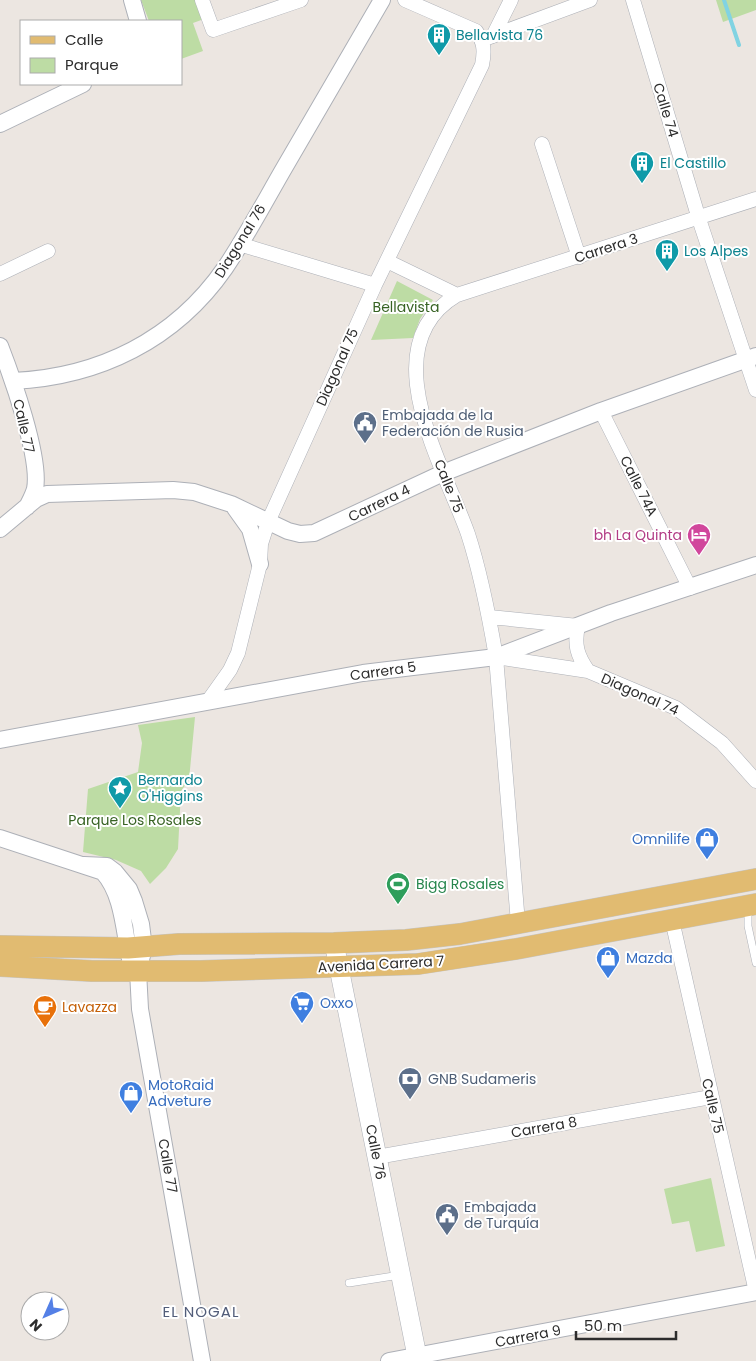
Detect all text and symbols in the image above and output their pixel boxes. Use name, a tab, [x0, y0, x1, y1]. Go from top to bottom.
legend	[20, 20, 182, 85]
building icon: Bellavista 76	[426, 22, 452, 56]
place label: Bellavista 76	[456, 25, 543, 45]
text: Calle	[65, 29, 103, 50]
text: Parque	[65, 54, 118, 75]
street label: Calle 74	[648, 80, 684, 140]
building icon: El Castillo	[629, 150, 655, 184]
place label: El Castillo	[660, 153, 726, 173]
street label: Diagonal 76	[209, 200, 271, 282]
street label: Carrera 3	[571, 228, 641, 268]
building icon: Los Alpes	[654, 238, 680, 272]
place label: Los Alpes	[684, 241, 748, 261]
park label: Bellavista	[373, 297, 439, 317]
street label: Diagonal 75	[311, 325, 363, 409]
street label: Calle 77	[8, 397, 40, 455]
place label: Embajada de la Federación de Rusia	[382, 405, 524, 441]
public building icon: Embajada de la Federación de Rusia	[352, 410, 378, 444]
street label: Calle 74A	[615, 452, 663, 520]
street label: Calle 75	[429, 456, 469, 516]
street label: Carrera 4	[345, 479, 413, 527]
hotel icon: bh La Quinta	[686, 522, 712, 556]
place label: bh La Quinta	[594, 525, 682, 545]
street label: Carrera 5	[349, 656, 417, 686]
street label: Diagonal 74	[598, 668, 682, 720]
place label: Bernardo O'Higgins	[138, 770, 203, 806]
place icon: Bernardo O'Higgins	[107, 775, 133, 809]
park label: Parque Los Rosales	[68, 810, 202, 830]
shop icon: Omnilife	[694, 826, 720, 860]
place label: Omnilife	[632, 829, 690, 849]
sports icon: Bigg Rosales	[385, 871, 411, 905]
place label: Bigg Rosales	[416, 874, 504, 894]
shop icon: Mazda	[595, 945, 621, 979]
place label: Mazda	[626, 948, 673, 968]
street label: Avenida Carrera 7	[317, 951, 445, 977]
supermarket icon: Oxxo	[289, 990, 315, 1024]
place label: Oxxo	[320, 993, 353, 1013]
cafe icon: Lavazza	[32, 994, 58, 1028]
place label: Lavazza	[62, 997, 117, 1017]
bank icon: GNB Sudameris	[397, 1066, 423, 1100]
place label: GNB Sudameris	[428, 1069, 536, 1089]
place label: MotoRaid Adveture	[148, 1075, 214, 1111]
street label: Calle 75	[697, 1076, 729, 1136]
shop icon: MotoRaid Adveture	[118, 1080, 144, 1114]
street label: Carrera 8	[509, 1111, 579, 1143]
street label: Calle 76	[361, 1123, 391, 1182]
street label: Calle 77	[153, 1137, 183, 1195]
place label: Embajada de Turquía	[464, 1197, 539, 1233]
public building icon: Embajada de Turquía	[434, 1202, 460, 1236]
north arrow	[20, 1291, 70, 1341]
district label: EL NOGAL	[163, 1301, 239, 1322]
scale bar	[576, 1308, 676, 1340]
text: N	[25, 1314, 47, 1336]
text: 50 m	[584, 1315, 622, 1336]
street label: Carrera 9	[493, 1320, 563, 1352]

